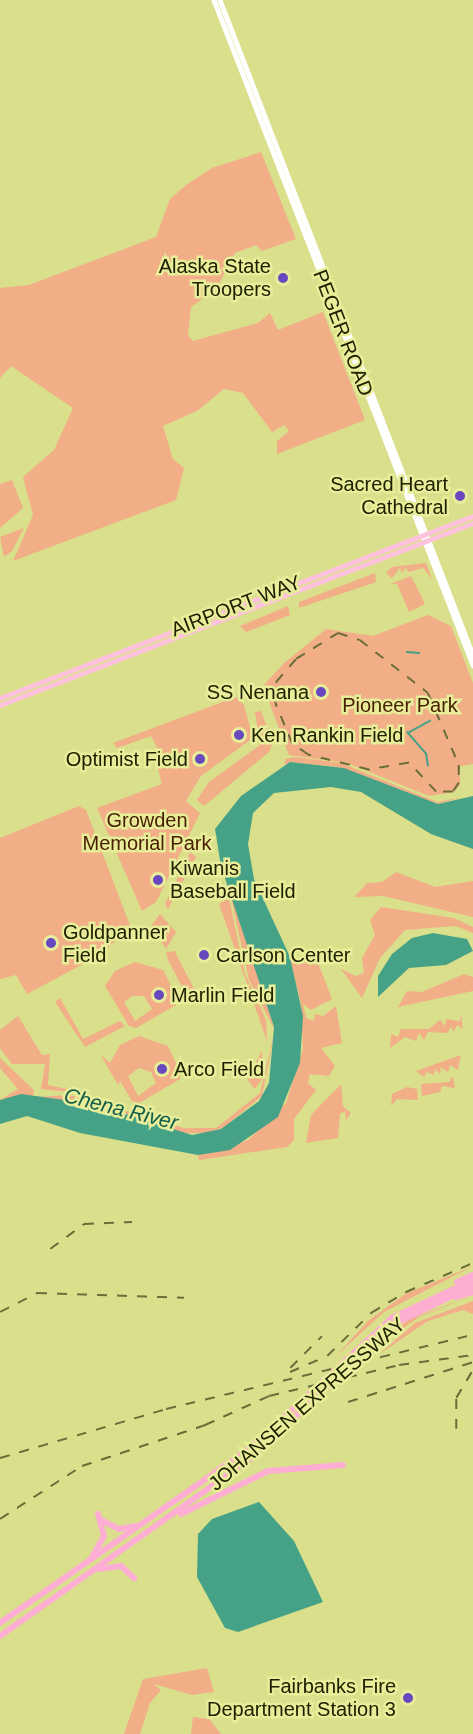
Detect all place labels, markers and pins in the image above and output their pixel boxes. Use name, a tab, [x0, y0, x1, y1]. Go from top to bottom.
place label: Alaska State Troopers	[159, 254, 271, 301]
marker: Alaska State Troopers	[276, 271, 290, 285]
place label: Sacred Heart Cathedral	[330, 472, 448, 519]
marker: Sacred Heart Cathedral	[453, 489, 467, 503]
place label: SS Nenana	[207, 680, 309, 704]
marker: SS Nenana	[314, 685, 328, 699]
place label: Ken Rankin Field	[251, 723, 403, 747]
marker: Ken Rankin Field	[232, 728, 246, 742]
place label: Optimist Field	[66, 747, 188, 771]
marker: Optimist Field	[193, 752, 207, 766]
place label: Kiwanis Baseball Field	[170, 856, 296, 903]
marker: Kiwanis Baseball Field	[151, 873, 165, 887]
place label: Goldpanner Field	[63, 920, 168, 967]
marker: Goldpanner Field	[44, 936, 58, 950]
place label: Carlson Center	[216, 943, 351, 967]
marker: Carlson Center	[197, 948, 211, 962]
place label: Marlin Field	[171, 983, 274, 1007]
marker: Marlin Field	[152, 988, 166, 1002]
place label: Arco Field	[174, 1057, 264, 1081]
marker: Arco Field	[155, 1062, 169, 1076]
place label: Fairbanks Fire Department Station 3	[207, 1674, 396, 1721]
marker: Fairbanks Fire Department Station 3	[401, 1691, 415, 1705]

